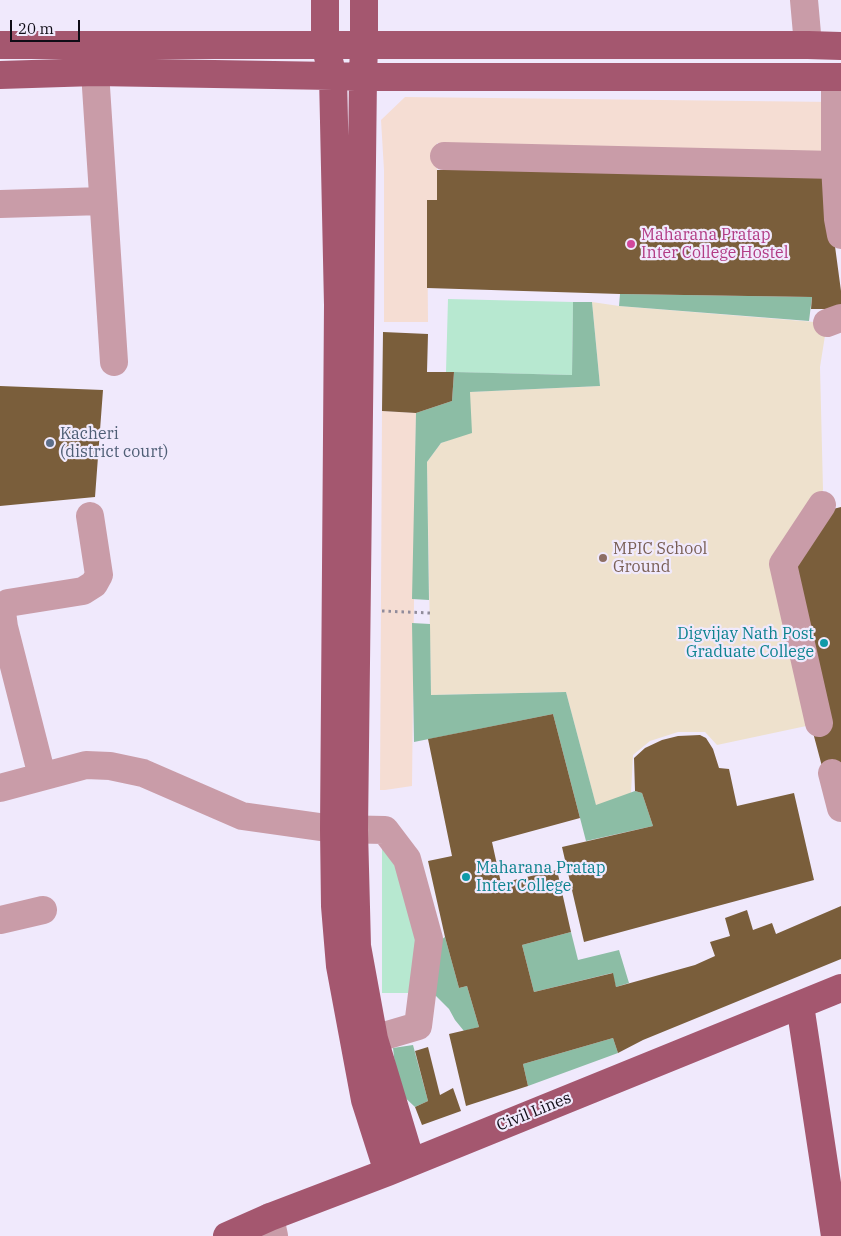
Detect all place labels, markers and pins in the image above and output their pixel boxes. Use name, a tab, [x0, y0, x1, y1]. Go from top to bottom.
place label: Maharana Pratap Inter College Hostel	[641, 225, 788, 263]
marker: Maharana Pratap Inter College Hostel	[625, 238, 637, 250]
place label: Kacheri (district court)	[60, 424, 168, 462]
marker: Kacheri (district court)	[44, 437, 56, 449]
place label: MPIC School Ground	[613, 539, 707, 577]
marker: MPIC School Ground	[597, 552, 609, 564]
place label: Digvijay Nath Post Graduate College	[677, 624, 814, 662]
marker: Digvijay Nath Post Graduate College	[818, 637, 830, 649]
place label: Maharana Pratap Inter College	[476, 858, 606, 896]
marker: Maharana Pratap Inter College	[460, 871, 472, 883]

